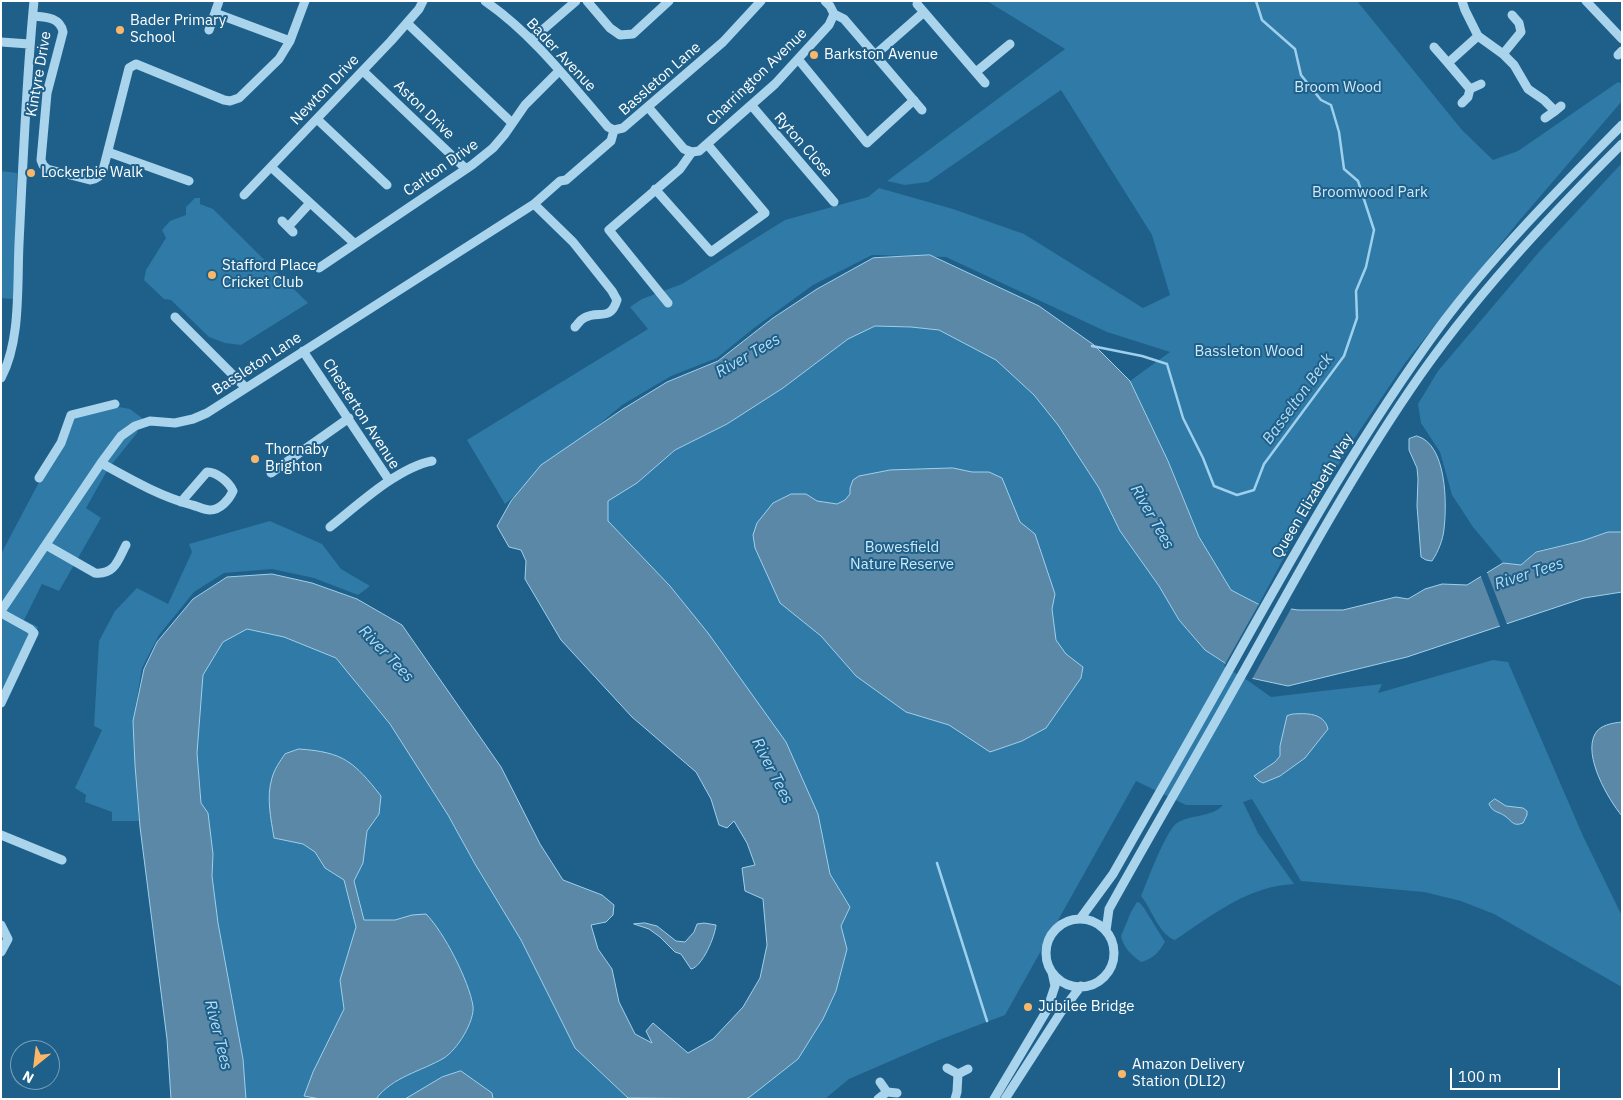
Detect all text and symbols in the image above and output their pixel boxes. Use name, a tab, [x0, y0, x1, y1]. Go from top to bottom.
place label: Bader Primary School	[130, 12, 226, 47]
street label: Bader Avenue	[522, 15, 600, 95]
marker: Bader Primary School	[114, 24, 126, 36]
street label: Charrington Avenue	[703, 24, 811, 130]
street label: Kintyre Drive	[23, 30, 55, 118]
street label: Bassleton Lane	[615, 39, 705, 119]
place label: Barkston Avenue	[824, 46, 938, 64]
marker: Barkston Avenue	[808, 49, 820, 61]
street label: Newton Drive	[287, 51, 363, 129]
street label: Aston Drive	[390, 77, 458, 143]
park label: Broom Wood	[1294, 79, 1382, 97]
street label: Ryton Close	[770, 109, 836, 181]
street label: Carlton Drive	[400, 136, 482, 200]
place label: Lockerbie Walk	[41, 164, 143, 182]
marker: Lockerbie Walk	[25, 167, 37, 179]
park label: Broomwood Park	[1312, 184, 1428, 202]
place label: Stafford Place Cricket Club	[222, 257, 317, 292]
marker: Stafford Place Cricket Club	[206, 269, 218, 281]
street label: Bassleton Lane	[209, 329, 305, 399]
water label: River Tees	[712, 330, 784, 382]
park label: Bassleton Wood	[1195, 343, 1303, 361]
water label: Basselton Beck	[1259, 350, 1337, 448]
street label: Chesterton Avenue	[319, 355, 403, 473]
street label: Queen Elizabeth Way	[1269, 430, 1357, 562]
place label: Thornaby Brighton	[265, 441, 329, 476]
marker: Thornaby Brighton	[249, 453, 261, 465]
water label: River Tees	[1126, 481, 1178, 553]
park label: Bowesfield Nature Reserve	[850, 539, 954, 574]
water label: River Tees	[1492, 554, 1566, 594]
water label: River Tees	[354, 622, 418, 686]
water label: River Tees	[747, 735, 797, 807]
water label: River Tees	[200, 998, 236, 1072]
place label: Jubilee Bridge	[1038, 998, 1135, 1016]
marker: Jubilee Bridge	[1022, 1001, 1034, 1013]
north arrow	[10, 1040, 60, 1090]
place label: Amazon Delivery Station (DLI2)	[1132, 1056, 1245, 1091]
scale bar	[1453, 1058, 1563, 1090]
text: N	[19, 1067, 37, 1088]
text: 100 m	[1458, 1067, 1502, 1086]
marker: Amazon Delivery Station (DLI2)	[1116, 1068, 1128, 1080]

